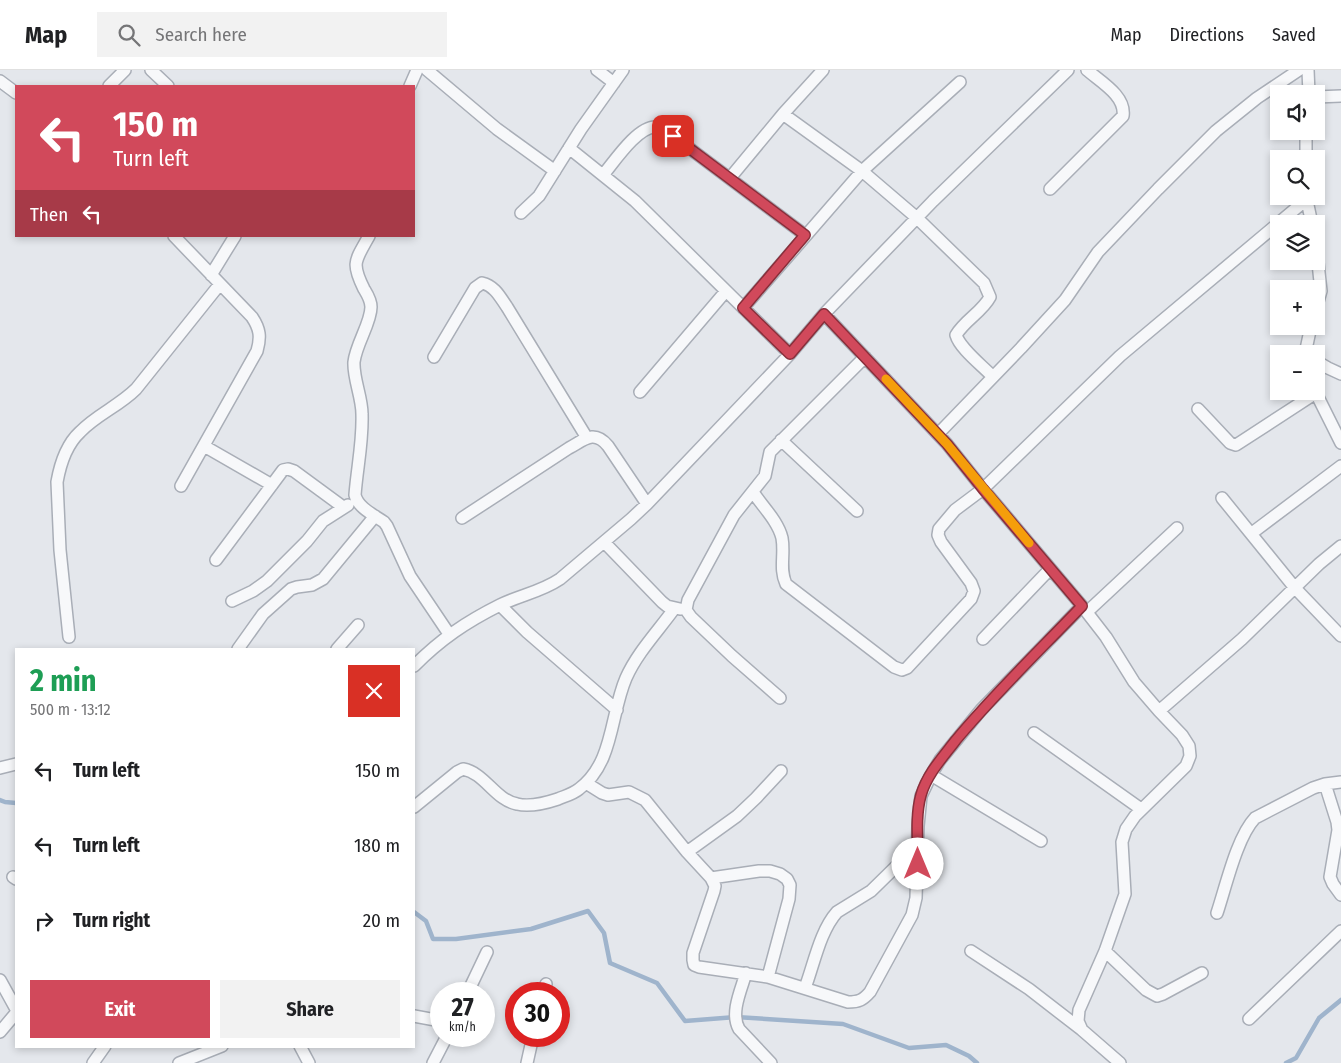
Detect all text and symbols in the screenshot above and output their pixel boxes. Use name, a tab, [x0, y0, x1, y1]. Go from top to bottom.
search box	[97, 12, 447, 57]
text: Map	[25, 21, 67, 49]
icon: search	[115, 21, 143, 49]
text: Search here	[155, 23, 247, 46]
text: Map	[1110, 24, 1142, 46]
text: Directions	[1170, 24, 1244, 46]
text: Saved	[1272, 24, 1316, 46]
map controls	[1270, 85, 1325, 400]
button: sound	[1270, 85, 1325, 140]
text: 150 m	[113, 103, 198, 145]
icon: left	[30, 105, 95, 170]
pin	[652, 115, 694, 157]
icon: arrive	[659, 122, 687, 150]
text: Turn left	[113, 145, 189, 172]
button: search	[1270, 150, 1325, 205]
icon: left	[78, 200, 106, 228]
text: Then	[30, 203, 68, 226]
button: layers	[1270, 215, 1325, 270]
button: +	[1270, 280, 1325, 335]
button: −	[1270, 345, 1325, 400]
text: 2 min	[30, 663, 97, 699]
button: close	[348, 665, 400, 717]
text: 500 m · 13:12	[30, 700, 110, 719]
icon: left	[30, 757, 58, 785]
text: Turn left	[73, 759, 140, 782]
text: 150 m	[355, 759, 400, 782]
icon: left	[30, 832, 58, 860]
text: Turn left	[73, 834, 140, 857]
text: 180 m	[354, 834, 400, 857]
position arrow	[891, 837, 943, 889]
icon: right	[30, 907, 58, 935]
text: Turn right	[73, 909, 150, 932]
text: 20 m	[363, 909, 400, 932]
button: Exit	[30, 980, 210, 1038]
button: Share	[220, 980, 400, 1038]
speed limit sign: 30	[505, 982, 570, 1047]
text: 27	[451, 993, 474, 1023]
text: km/h	[449, 1020, 476, 1034]

